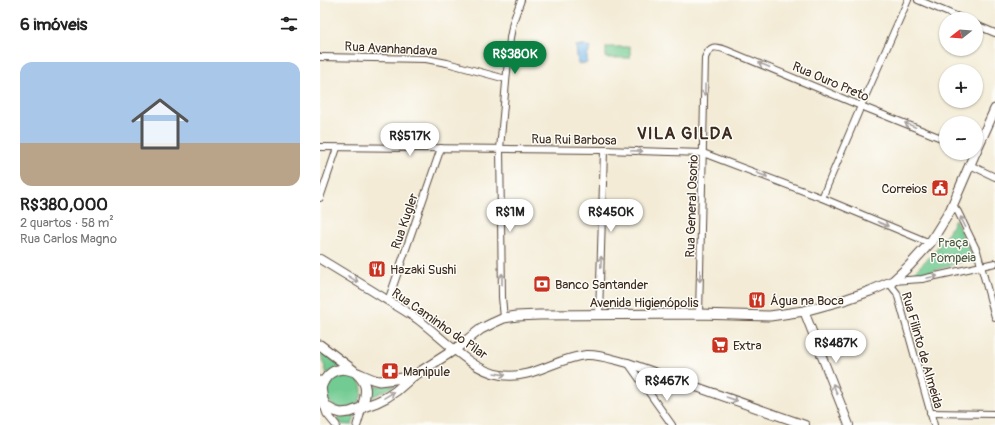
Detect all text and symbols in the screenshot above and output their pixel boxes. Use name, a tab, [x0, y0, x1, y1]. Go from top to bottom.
north arrow	[939, 12, 983, 56]
map controls	[939, 12, 983, 160]
icon: filters	[278, 13, 300, 35]
text: 6 imóveis	[20, 14, 87, 35]
street label: Rua Avanhandava	[344, 39, 438, 59]
pin: R$380K	[482, 41, 548, 75]
text: R$380K	[492, 46, 538, 62]
street label: Rua Ouro Preto	[790, 59, 871, 105]
one-way arrow	[758, 61, 770, 68]
button: +	[939, 64, 983, 108]
one-way arrow	[701, 83, 709, 96]
icon: home	[124, 88, 196, 160]
button: −	[939, 116, 983, 160]
one-way arrow	[904, 121, 916, 129]
pin: R$517K	[377, 123, 443, 157]
district label: VILA GILDA	[637, 123, 733, 144]
text: R$517K	[389, 128, 431, 144]
street label: Rua Rui Barbosa	[531, 131, 617, 149]
one-way arrow	[630, 147, 643, 155]
street label: Rua General Osorio	[682, 154, 702, 258]
one-way arrow	[756, 172, 768, 180]
public building icon: Correios	[930, 178, 950, 198]
place label: Correios	[881, 181, 927, 197]
street label: Rua Kugler	[388, 191, 422, 251]
text: R$380,000	[20, 194, 108, 215]
pin: R$1M	[486, 199, 534, 233]
pin: R$450K	[578, 199, 644, 233]
text: R$1M	[495, 204, 525, 220]
text: R$450K	[588, 204, 634, 220]
text: 2 quartos · 58 m²	[20, 215, 114, 231]
one-way arrow	[959, 216, 966, 228]
one-way arrow	[877, 220, 889, 228]
text: Rua Carlos Magno	[20, 231, 117, 247]
park label: Praça Pompeia	[930, 235, 976, 266]
one-way arrow	[597, 256, 605, 269]
restaurant icon: Hazaki Sushi	[367, 259, 387, 279]
place label: Hazaki Sushi	[390, 262, 456, 278]
one-way arrow	[696, 269, 704, 282]
one-way arrow	[498, 273, 506, 286]
one-way arrow	[925, 273, 938, 281]
bank icon: Banco Santander	[532, 274, 552, 294]
one-way arrow	[347, 276, 359, 284]
place label: Banco Santander	[555, 277, 648, 293]
street label: Rua Caminho do Pilar	[388, 285, 491, 363]
restaurant icon: Água na Boca	[747, 290, 767, 310]
street label: Rua Filinto de Almeida	[898, 290, 946, 410]
place label: Água na Boca	[770, 293, 844, 309]
street label: Avenida Higienópolis	[590, 295, 699, 311]
pin: R$487K	[803, 330, 869, 364]
supermarket icon: Extra	[710, 335, 730, 355]
text: R$487K	[814, 335, 858, 351]
place label: Extra	[733, 338, 762, 354]
pharmacy icon: Manipule	[380, 361, 400, 381]
place label: Manipule	[403, 364, 450, 380]
pin: R$467K	[634, 368, 700, 402]
one-way arrow	[493, 371, 506, 379]
text: R$467K	[645, 373, 689, 389]
one-way arrow	[830, 383, 838, 395]
one-way arrow	[383, 391, 395, 399]
one-way arrow	[725, 396, 737, 404]

